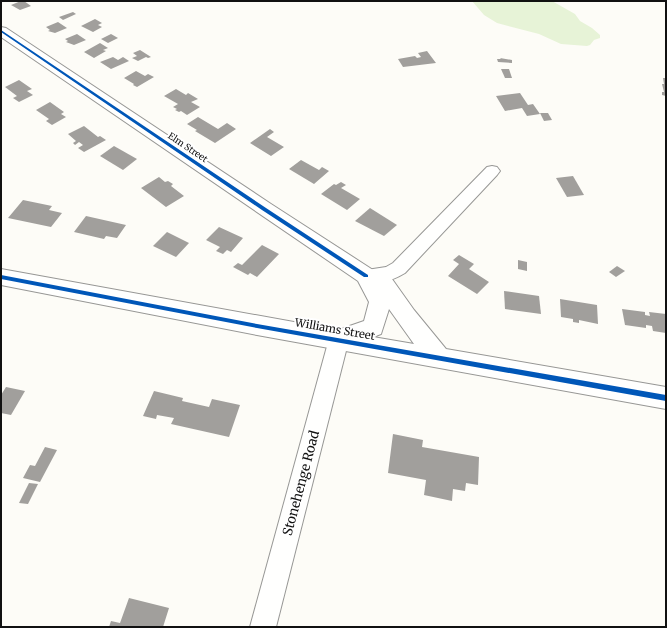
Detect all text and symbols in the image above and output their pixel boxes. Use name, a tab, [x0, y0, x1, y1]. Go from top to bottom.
street label: Elm Street	[166, 130, 210, 165]
street label: Williams Street	[293, 315, 377, 343]
street label: Stonehenge Road	[279, 428, 323, 538]

